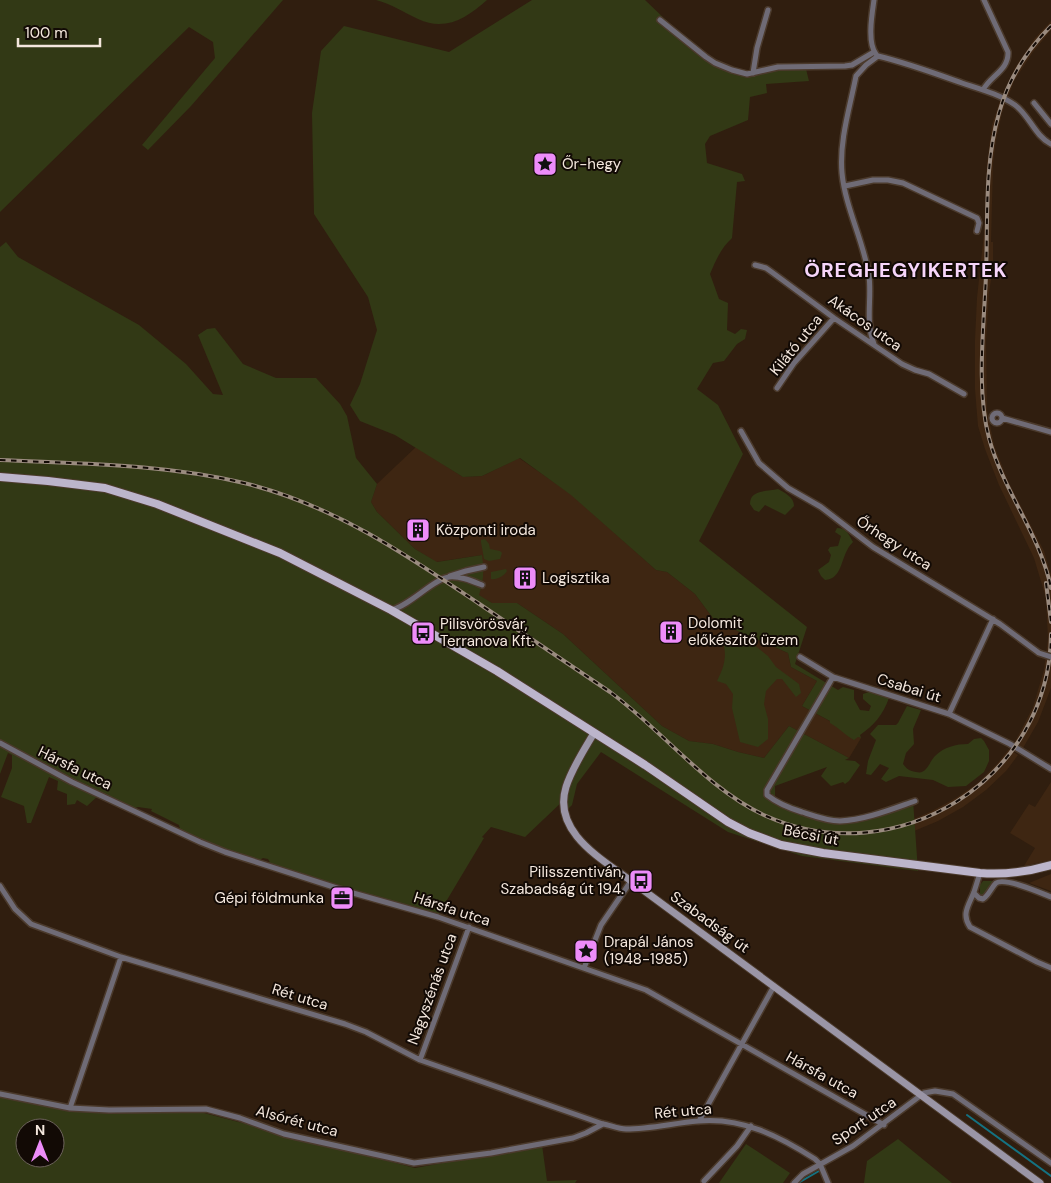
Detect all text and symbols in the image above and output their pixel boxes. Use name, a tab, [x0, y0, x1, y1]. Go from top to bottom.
scale bar	[18, 15, 100, 47]
text: 100 m	[25, 23, 68, 43]
place icon: Őr-hegy	[532, 151, 558, 177]
place label: Őr-hegy	[562, 154, 622, 174]
district label: ÖREGHEGYIKERTEK	[804, 257, 1008, 283]
street label: Akácos utca	[824, 290, 906, 356]
street label: Kilátó utca	[765, 310, 827, 380]
street label: Őrhegy utca	[853, 511, 935, 575]
building icon: Központi iroda	[405, 517, 431, 543]
place label: Központi iroda	[436, 520, 536, 540]
building icon: Logisztika	[512, 565, 538, 591]
place label: Logisztika	[542, 568, 610, 588]
place label: Dolomit előkészitő üzem	[688, 613, 798, 650]
place label: Pilisvörösvár, Terranova Kft.	[440, 614, 534, 651]
building icon: Dolomit előkészitő üzem	[658, 619, 684, 645]
bus stop icon: Pilisvörösvár, Terranova Kft.	[410, 620, 436, 646]
street label: Csabai út	[874, 669, 944, 707]
street label: Hársfa utca	[35, 742, 115, 794]
street label: Bécsi út	[782, 820, 840, 850]
place label: Pilisszentiván, Szabadság út 194.	[501, 862, 624, 899]
bus stop icon: Pilisszentiván, Szabadság út 194.	[628, 868, 654, 894]
office icon: Gépi földmunka	[329, 885, 355, 911]
street label: Hársfa utca	[411, 887, 493, 931]
street label: Szabadság út	[666, 887, 754, 958]
place label: Gépi földmunka	[214, 888, 324, 908]
street label: Nagyszénás utca	[403, 931, 461, 1047]
place label: Drapál János (1948-1985)	[604, 932, 694, 969]
place icon: Drapál János (1948-1985)	[573, 938, 599, 964]
street label: Rét utca	[270, 979, 330, 1015]
street label: Hársfa utca	[782, 1047, 862, 1103]
street label: Sport utca	[828, 1092, 900, 1150]
street label: Rét utca	[653, 1099, 713, 1123]
street label: Alsórét utca	[254, 1100, 340, 1142]
north arrow	[15, 1118, 65, 1168]
text: N	[35, 1121, 45, 1139]

